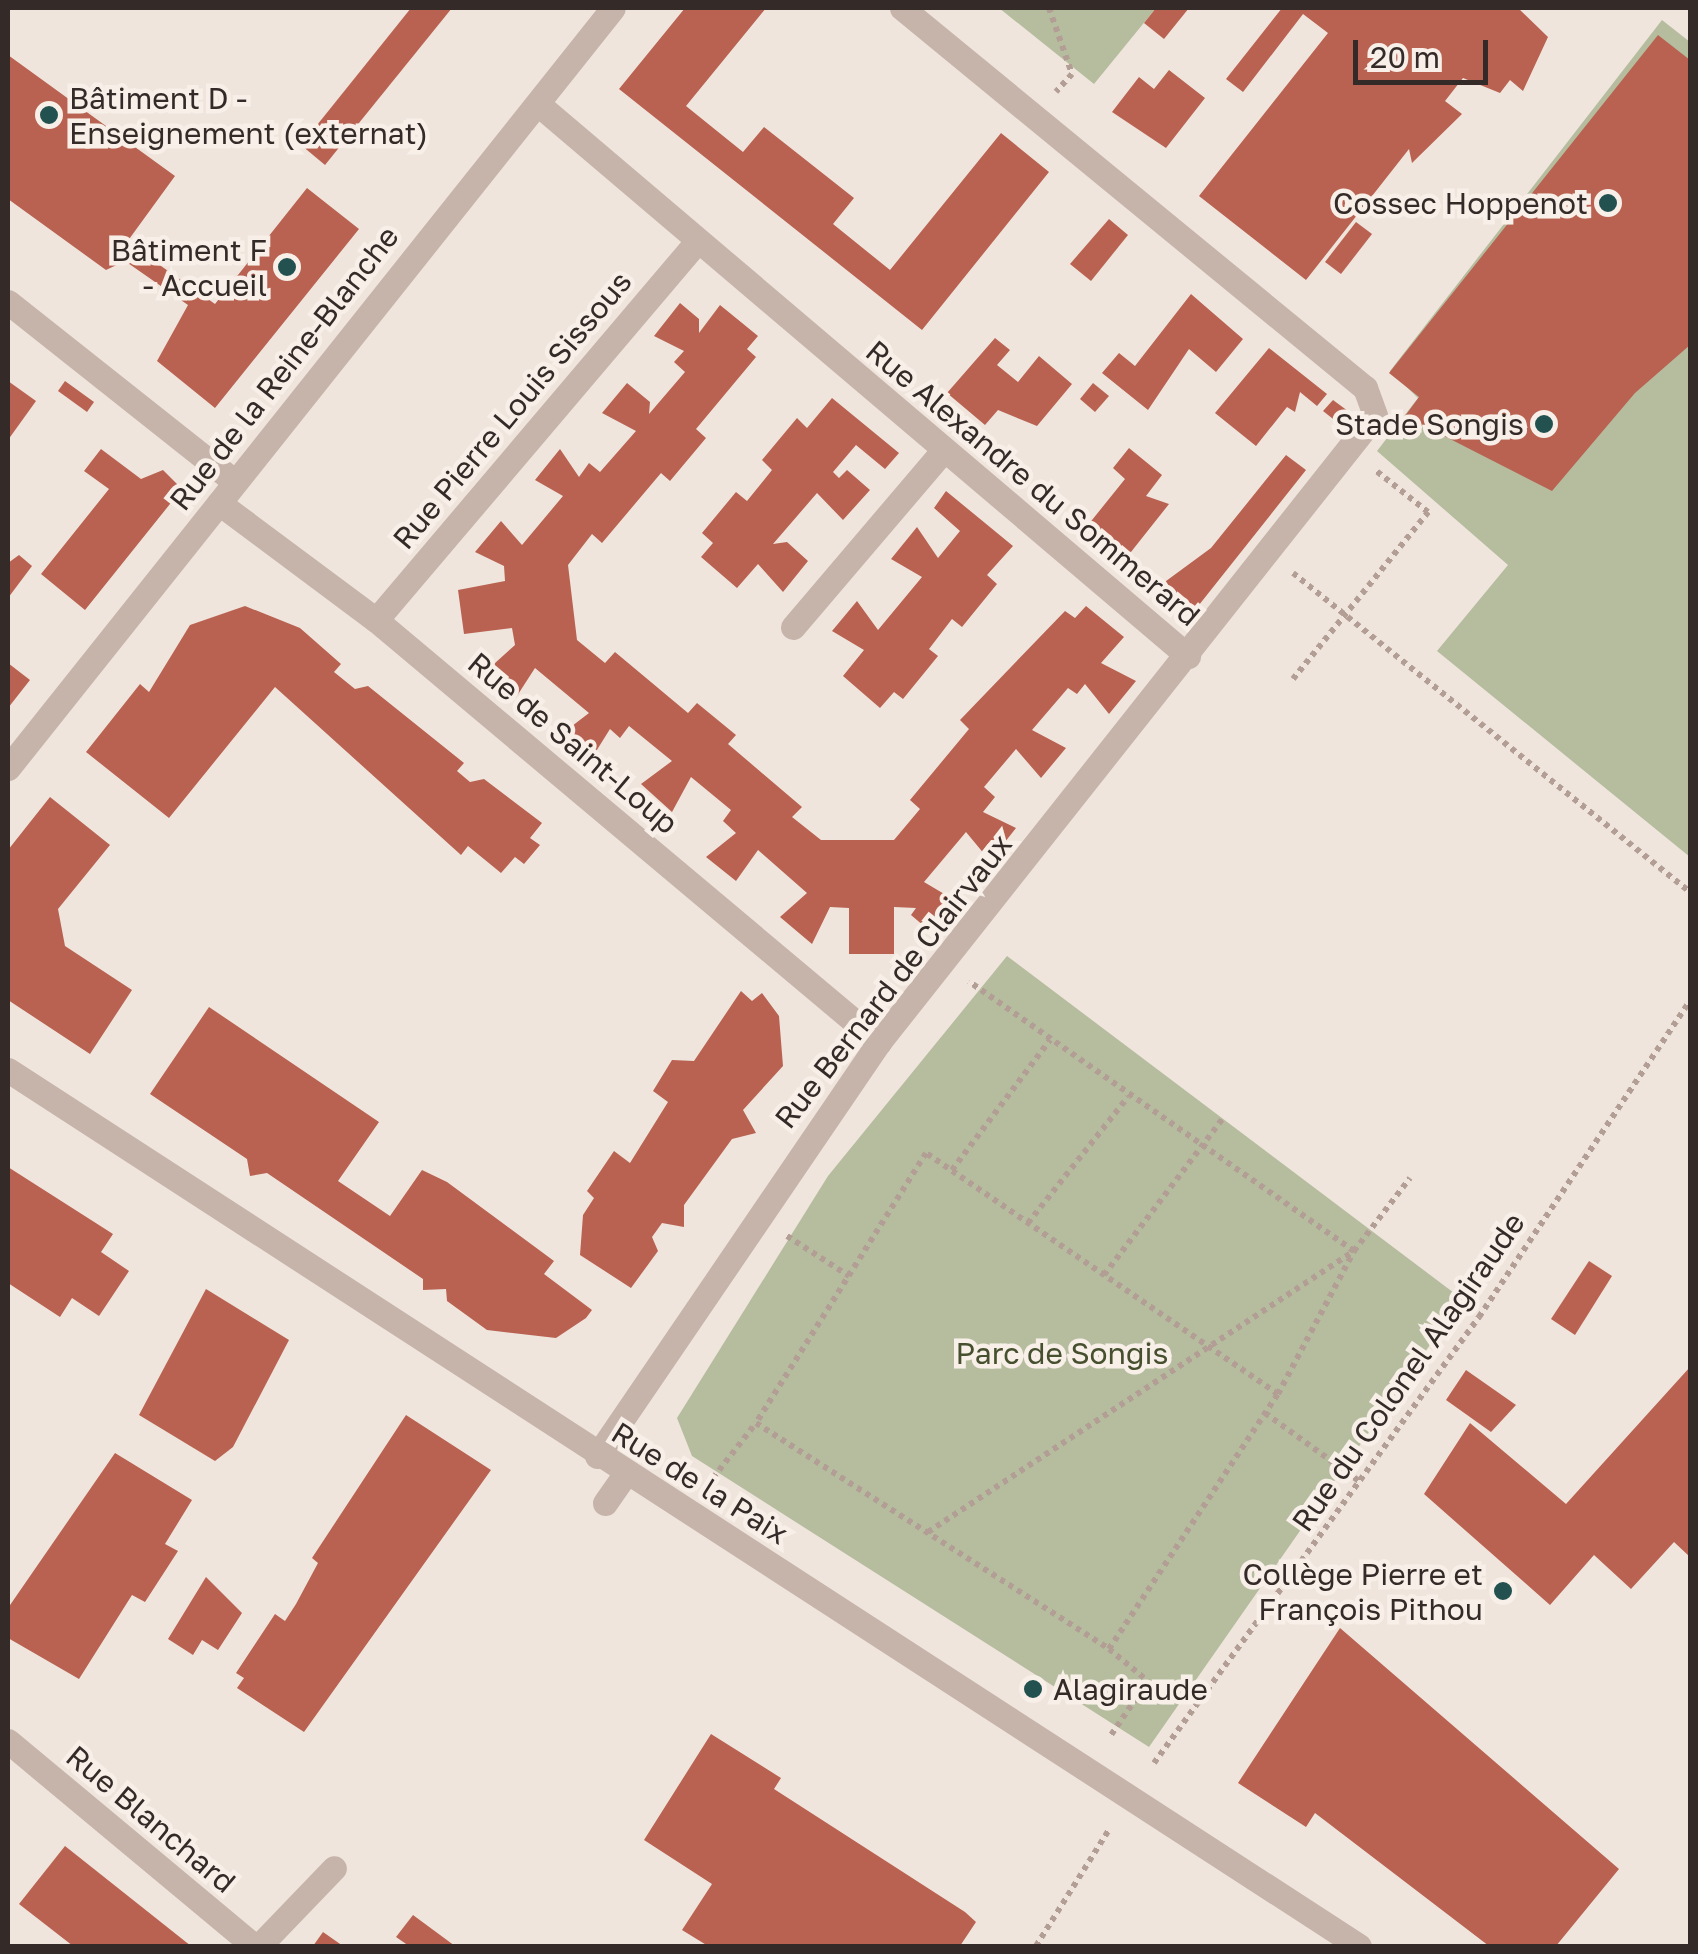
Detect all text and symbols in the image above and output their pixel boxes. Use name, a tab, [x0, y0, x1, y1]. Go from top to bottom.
scale bar	[1358, 20, 1493, 82]
text: 20 m	[1370, 39, 1440, 75]
place label: Bâtiment D - Enseignement (externat)	[69, 80, 428, 150]
marker: Bâtiment D - Enseignement (externat)	[38, 104, 60, 126]
place label: Cossec Hoppenot	[1333, 185, 1588, 221]
marker: Cossec Hoppenot	[1597, 192, 1619, 214]
street label: Rue de la Reine-Blanche	[162, 219, 406, 517]
place label: Bâtiment F - Accueil	[111, 232, 267, 302]
marker: Bâtiment F - Accueil	[276, 256, 298, 278]
street label: Rue Pierre Louis Sissous	[385, 264, 639, 556]
street label: Rue Alexandre du Sommerard	[859, 333, 1207, 633]
place label: Stade Songis	[1335, 406, 1524, 442]
marker: Stade Songis	[1533, 413, 1555, 435]
street label: Rue de Saint-Loup	[461, 645, 685, 841]
street label: Rue Bernard de Clairvaux	[767, 827, 1019, 1135]
street label: Rue du Colonel Alagiraude	[1284, 1206, 1532, 1538]
park label: Parc de Songis	[956, 1335, 1168, 1371]
street label: Rue de la Paix	[605, 1414, 795, 1552]
place label: Collège Pierre et François Pithou	[1242, 1556, 1483, 1626]
marker: Collège Pierre et François Pithou	[1492, 1580, 1514, 1602]
place label: Alagiraude	[1053, 1671, 1208, 1707]
marker: Alagiraude	[1022, 1678, 1044, 1700]
street label: Rue Blanchard	[59, 1738, 243, 1900]

